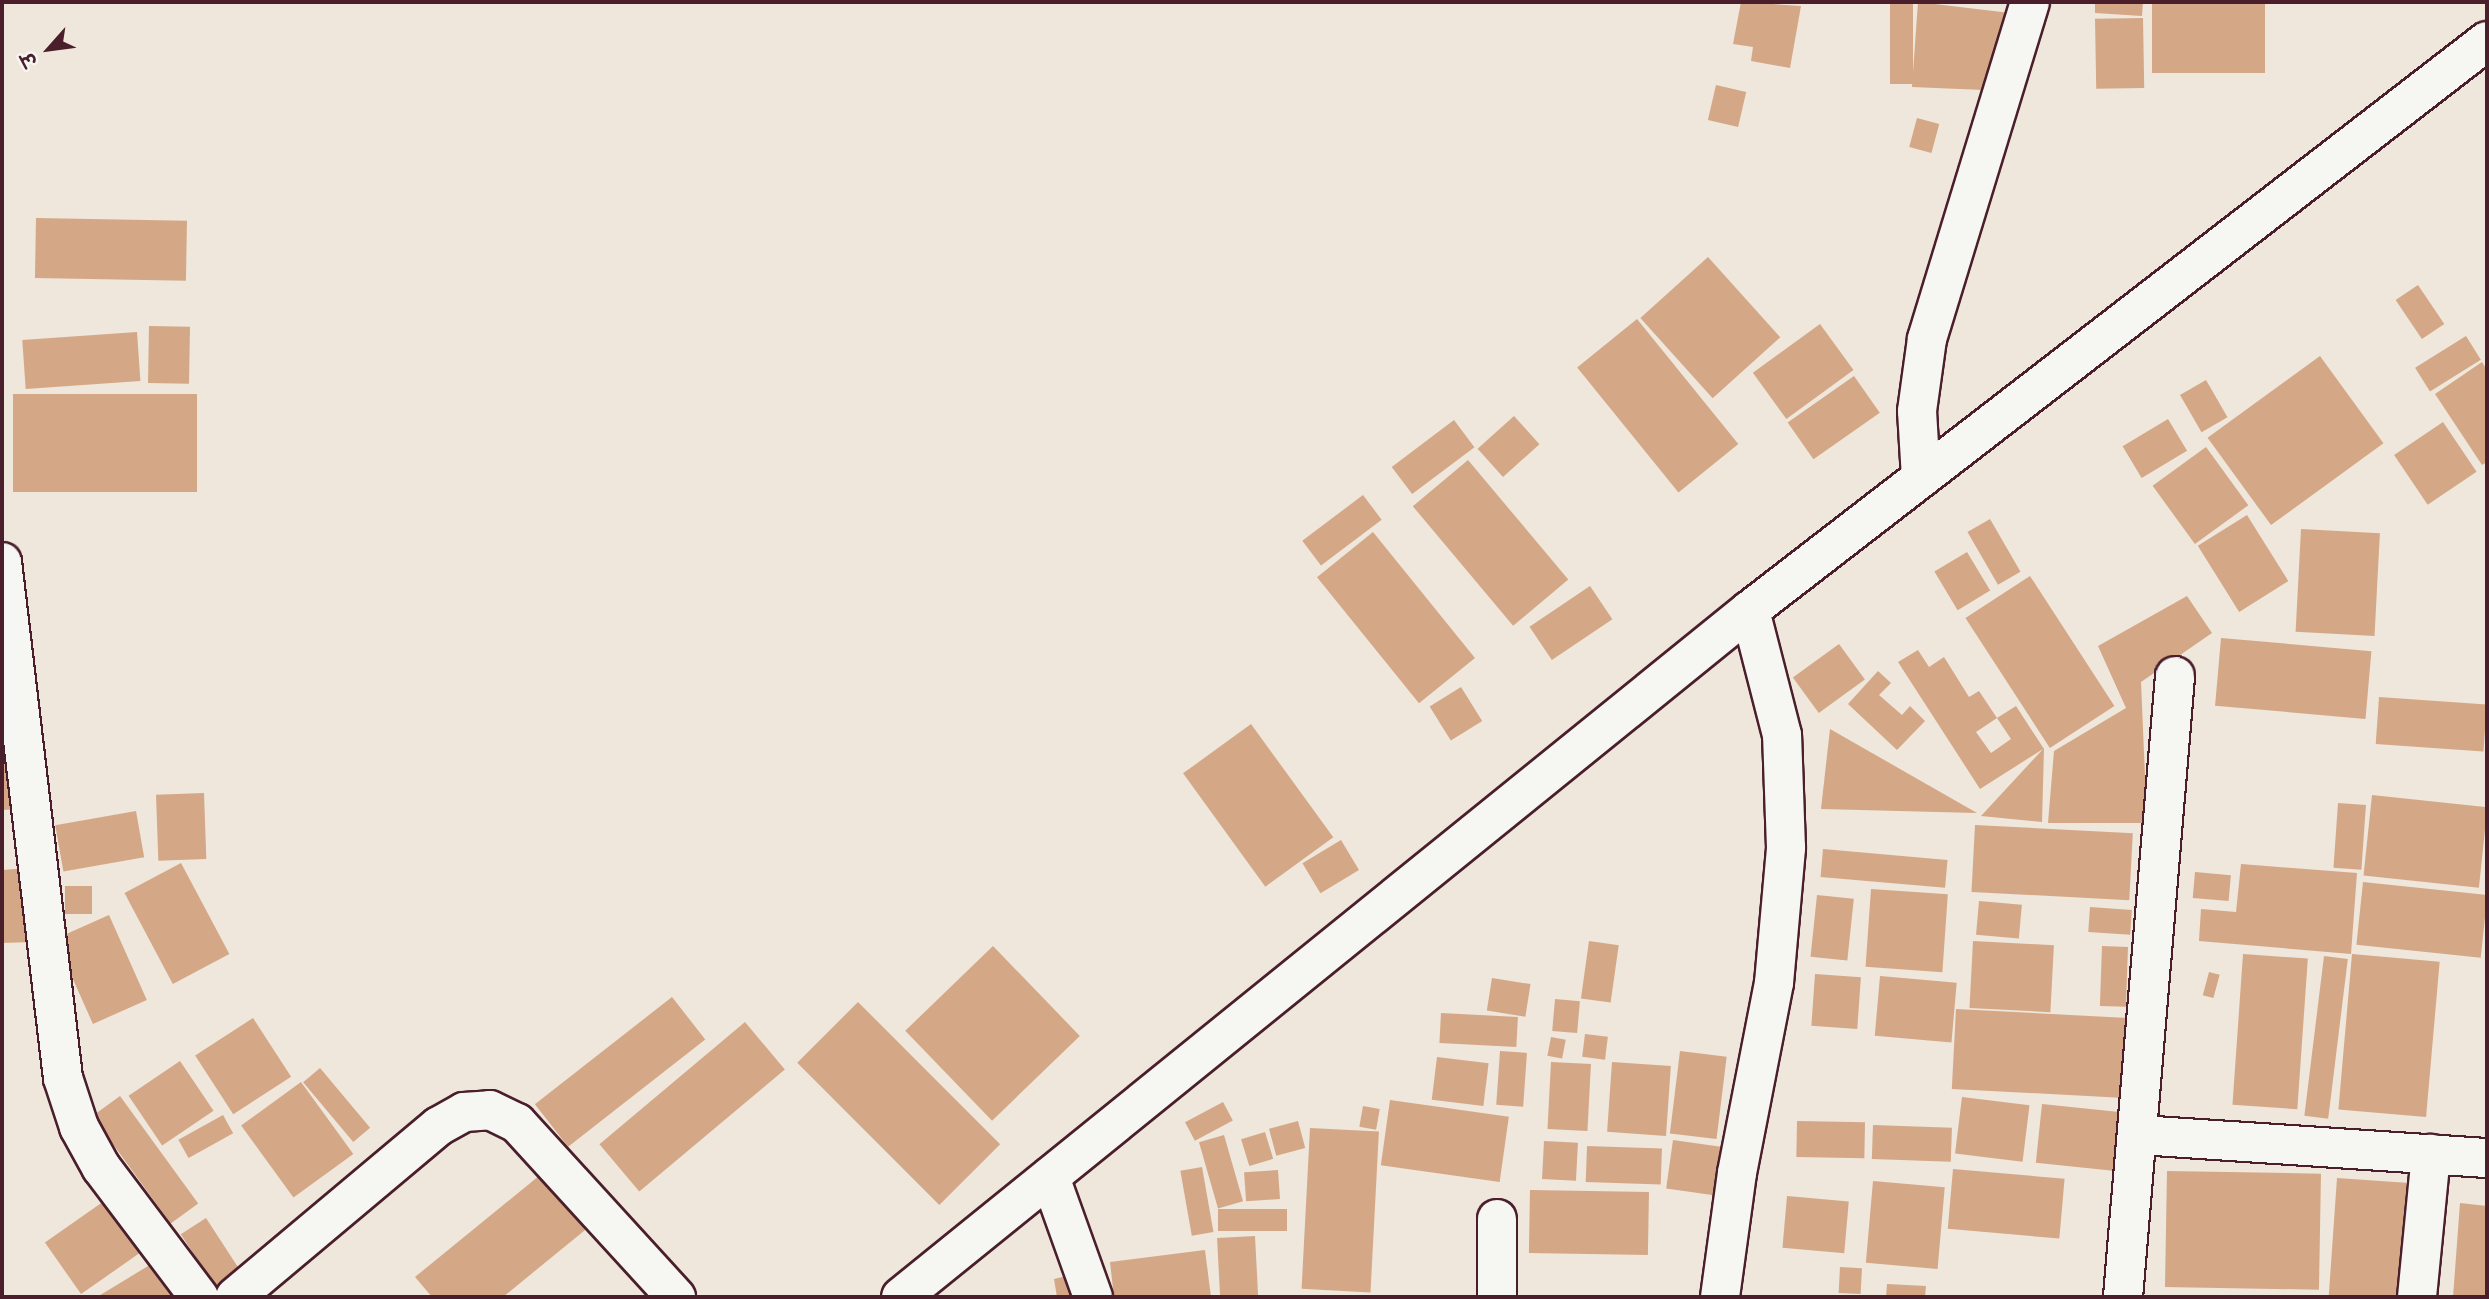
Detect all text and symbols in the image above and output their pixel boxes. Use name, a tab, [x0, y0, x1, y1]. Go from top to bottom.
north arrow	[14, 14, 84, 84]
text: उ	[17, 48, 43, 70]

